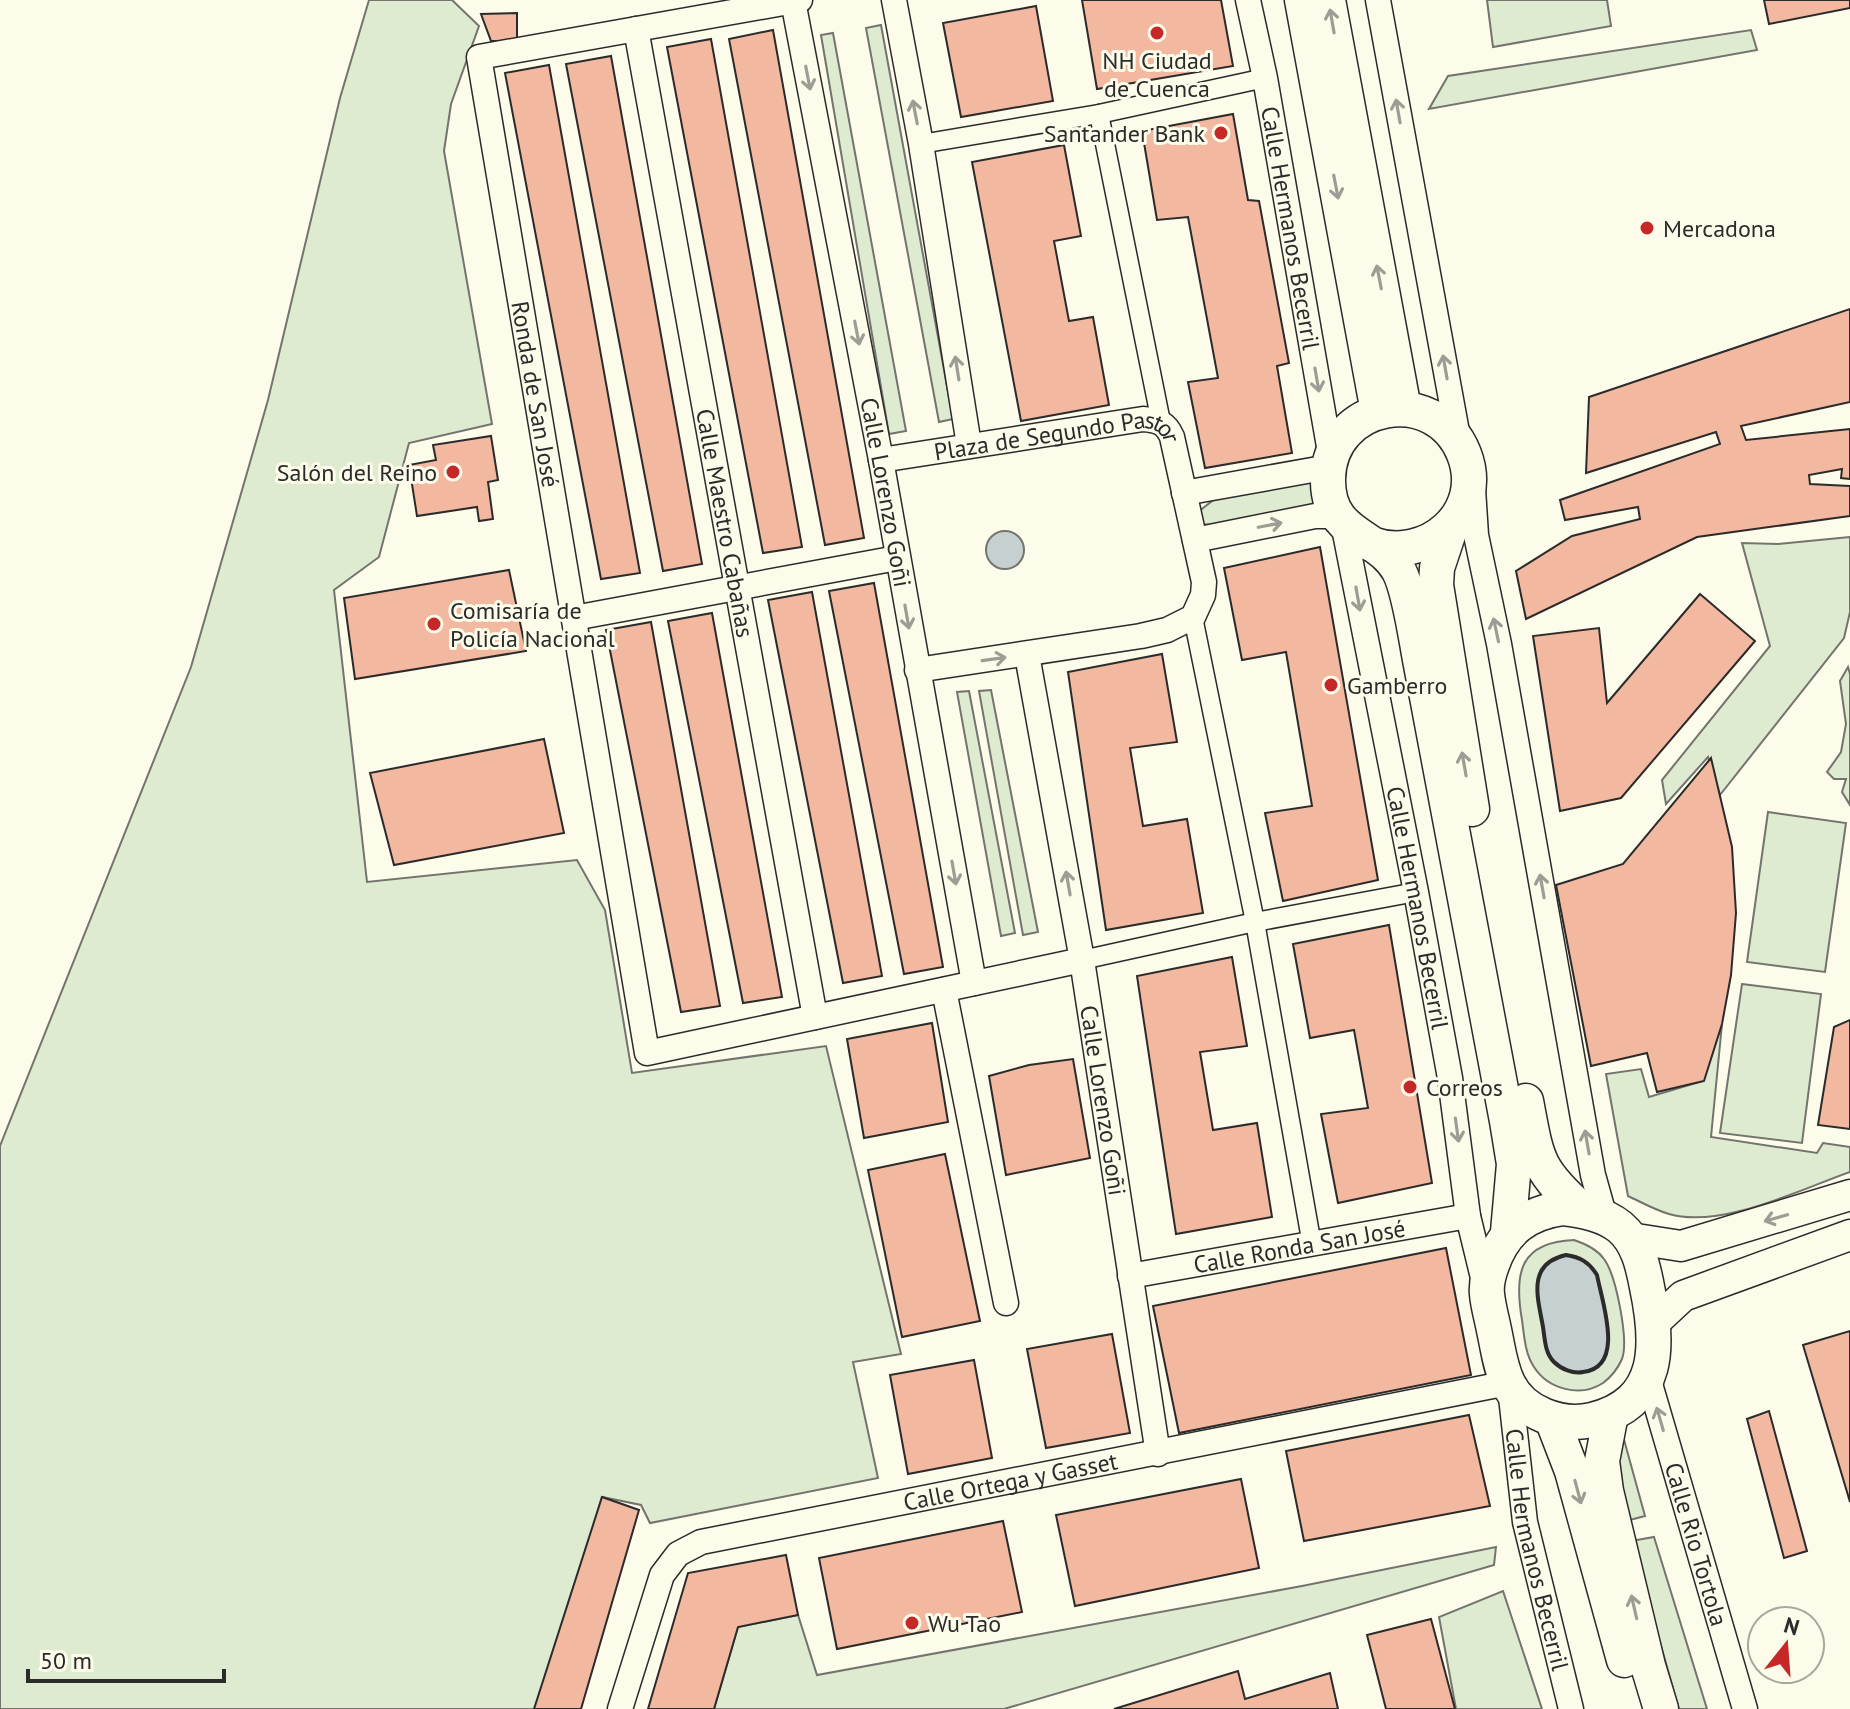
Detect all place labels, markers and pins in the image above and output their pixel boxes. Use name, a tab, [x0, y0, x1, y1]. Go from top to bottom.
marker: NH Ciudad de Cuenca	[1148, 24, 1166, 42]
place label: NH Ciudad de Cuenca	[1102, 45, 1212, 104]
place label: Santander Bank	[1044, 118, 1205, 149]
marker: Santander Bank	[1212, 124, 1230, 142]
place label: Mercadona	[1663, 213, 1776, 244]
marker: Mercadona	[1638, 219, 1656, 237]
place label: Salón del Reino	[277, 457, 437, 488]
marker: Salón del Reino	[444, 463, 462, 481]
place label: Comisaría de Policía Nacional	[450, 595, 615, 654]
marker: Comisaría de Policía Nacional	[425, 615, 443, 633]
place label: Gamberro	[1347, 670, 1447, 701]
marker: Gamberro	[1322, 676, 1340, 694]
place label: Correos	[1426, 1072, 1503, 1103]
marker: Correos	[1401, 1078, 1419, 1096]
place label: Wu Tao	[928, 1608, 1001, 1639]
marker: Wu Tao	[903, 1614, 921, 1632]

